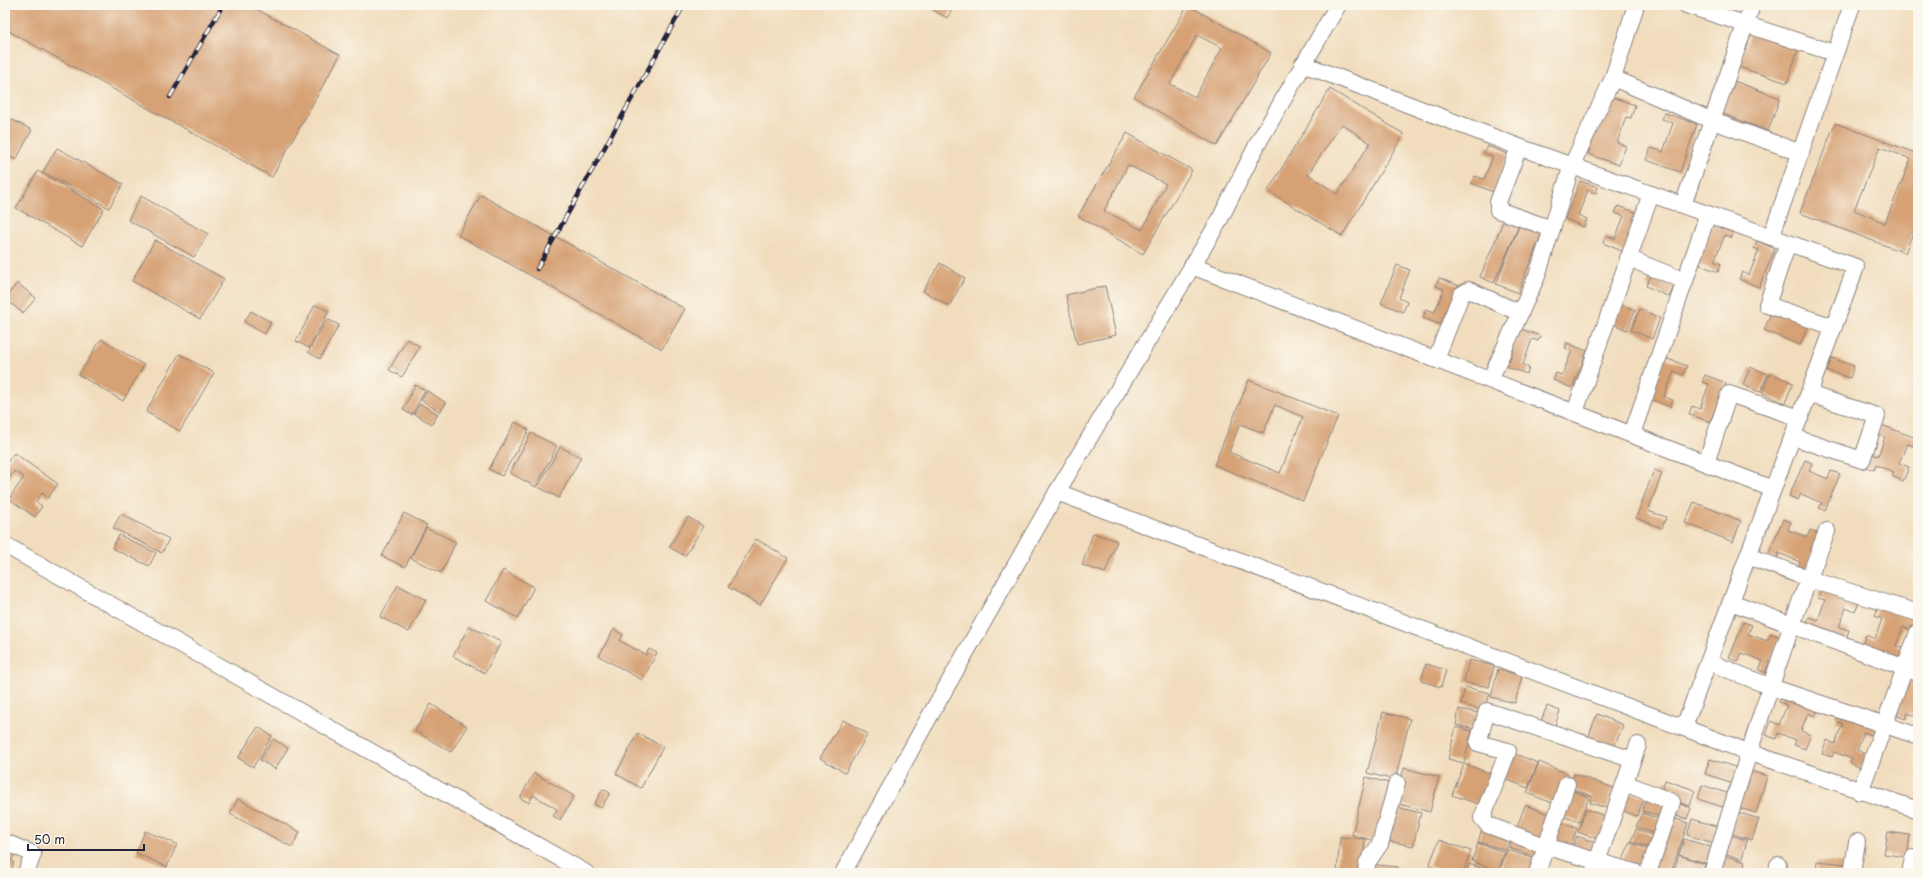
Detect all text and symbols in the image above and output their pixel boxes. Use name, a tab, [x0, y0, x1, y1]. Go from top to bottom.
scale bar	[28, 826, 144, 852]
text: 50 m	[34, 830, 65, 848]

